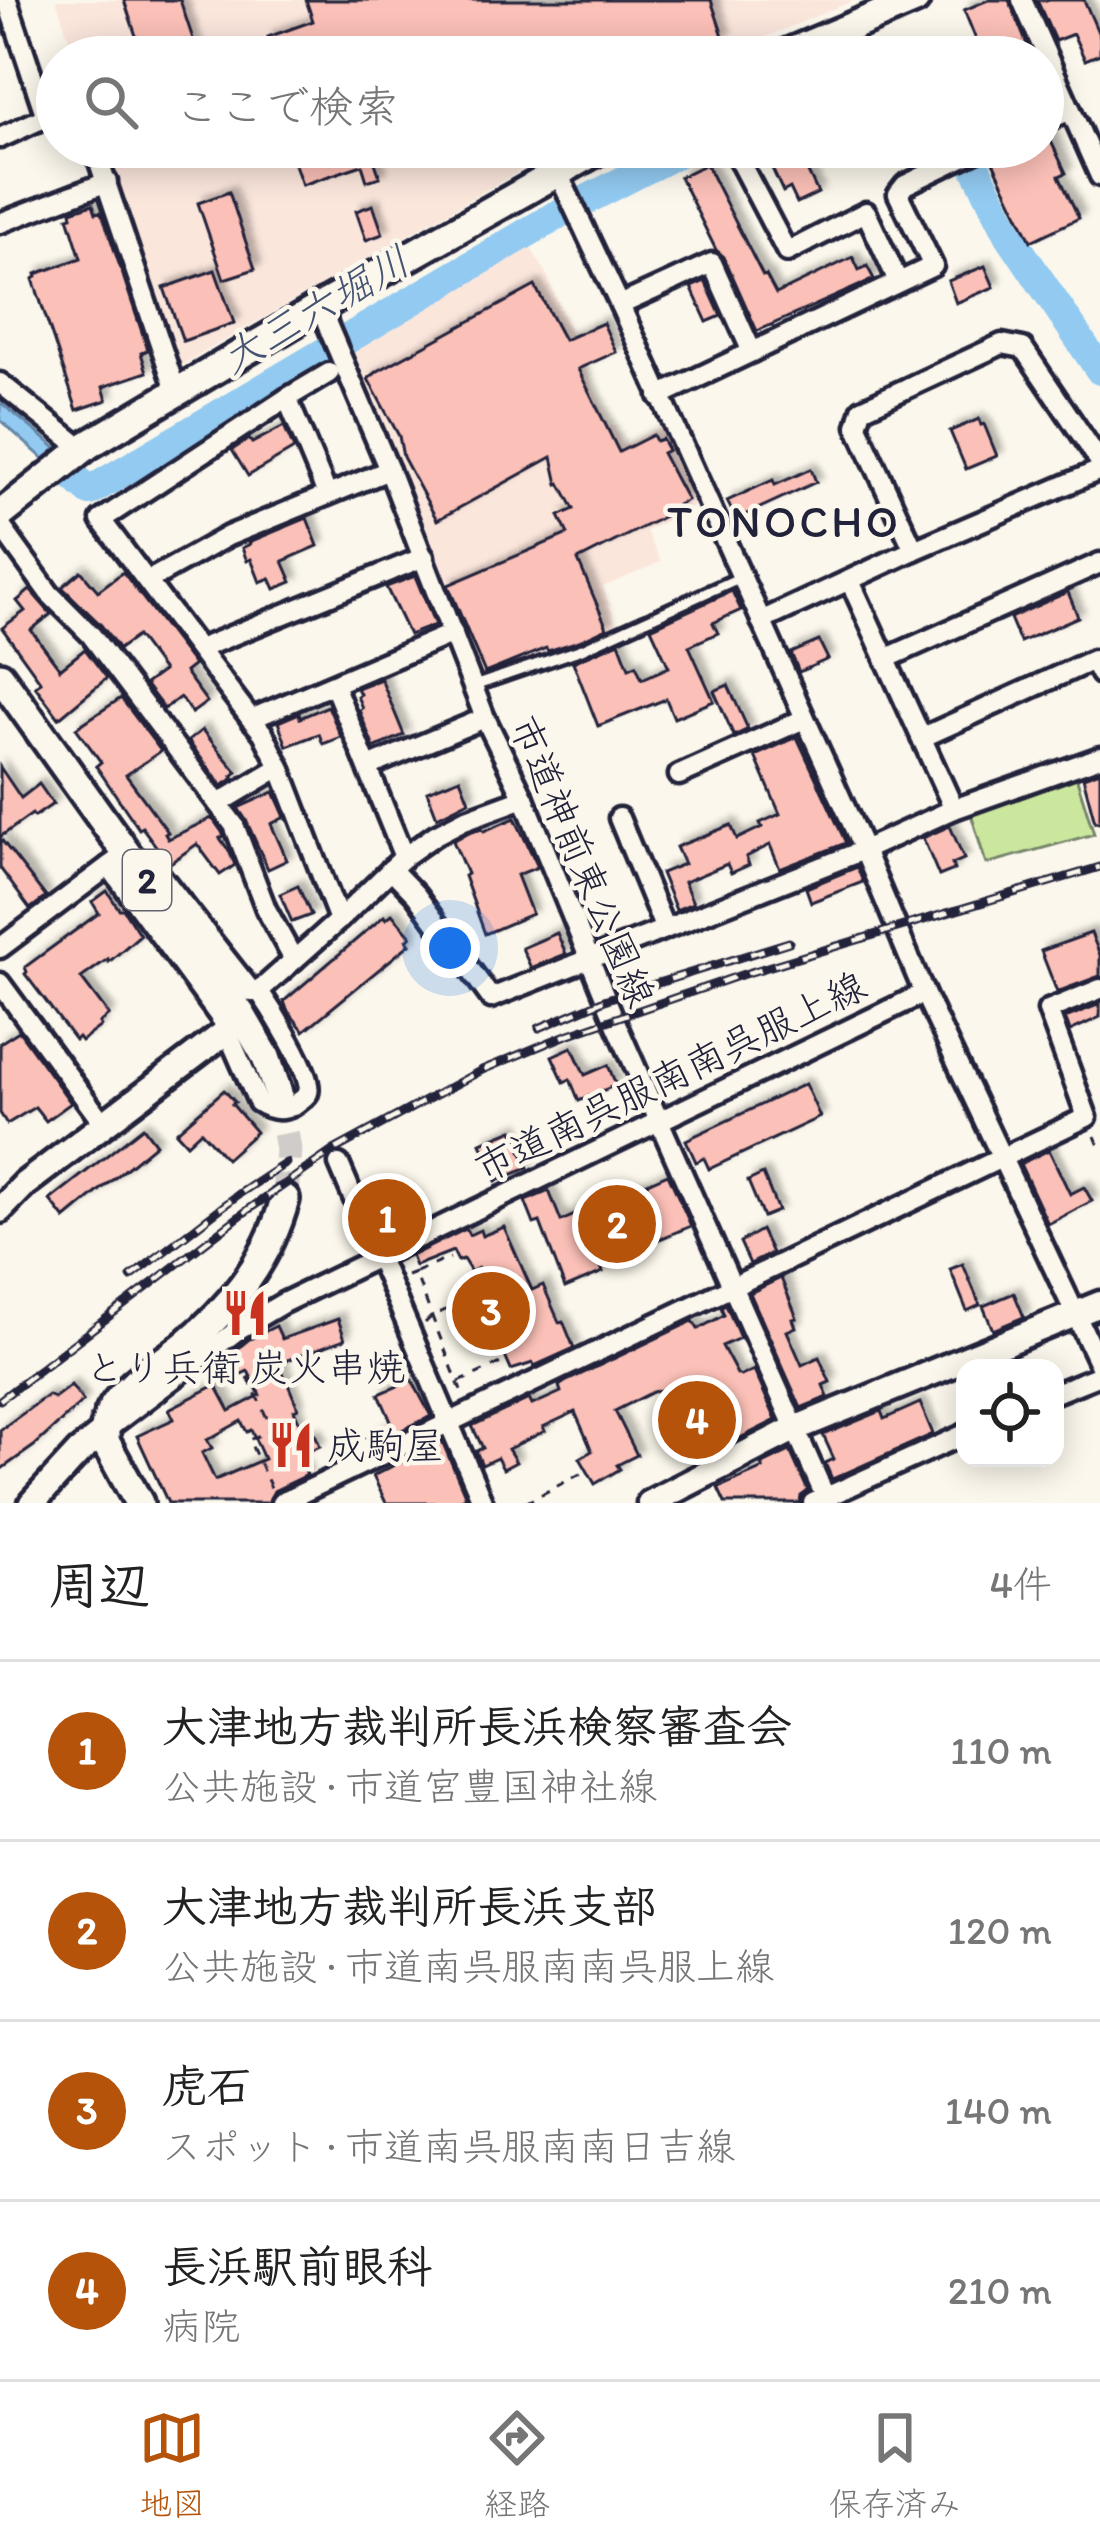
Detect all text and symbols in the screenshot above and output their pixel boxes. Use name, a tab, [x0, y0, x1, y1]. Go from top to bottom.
search box	[36, 36, 1064, 168]
icon: search	[78, 69, 144, 135]
text: ここで検索	[174, 79, 399, 133]
water label: 大三六堀川	[212, 235, 419, 384]
district label: TONOCHO	[667, 494, 901, 548]
street label: 市道神前東公園線	[500, 708, 665, 1014]
road number: 2	[123, 850, 171, 910]
your location	[420, 918, 480, 978]
street label: 市道南呉服南南呉服上線	[467, 961, 873, 1192]
pin: 1	[348, 1173, 426, 1263]
pin: 2	[578, 1179, 656, 1269]
pin: 3	[452, 1266, 530, 1356]
restaurant icon: とり兵衛 炭火串焼	[220, 1288, 270, 1338]
place label: とり兵衛 炭火串焼	[85, 1344, 405, 1391]
map controls	[956, 1359, 1064, 1467]
button: locate	[956, 1359, 1064, 1467]
pin: 4	[658, 1375, 736, 1465]
restaurant icon: 成駒屋	[266, 1420, 316, 1470]
place label: 成駒屋	[327, 1422, 444, 1469]
text: 周辺	[48, 1555, 150, 1616]
text: 4件	[990, 1561, 1052, 1608]
text: 大津地方裁判所長浜検察審査会	[162, 1699, 792, 1753]
text: 1	[78, 1727, 96, 1774]
text: 110 m	[950, 1727, 1052, 1774]
text: 公共施設 · 市道宮豊国神社線	[162, 1763, 657, 1810]
text: 大津地方裁判所長浜支部	[162, 1879, 657, 1933]
text: 2	[77, 1907, 97, 1954]
text: 120 m	[948, 1907, 1052, 1954]
text: 公共施設 · 市道南呉服南南呉服上線	[162, 1943, 774, 1990]
text: 虎石	[162, 2059, 252, 2113]
text: 3	[76, 2087, 98, 2134]
text: 140 m	[945, 2087, 1052, 2134]
text: スポット · 市道南呉服南南日吉線	[162, 2123, 735, 2170]
text: 長浜駅前眼科	[162, 2239, 432, 2293]
text: 4	[75, 2267, 99, 2314]
text: 210 m	[948, 2267, 1052, 2314]
text: 病院	[162, 2303, 240, 2350]
tab: 地図	[139, 2405, 205, 2525]
tab: 経路	[484, 2405, 550, 2525]
tab: 保存済み	[829, 2405, 961, 2525]

